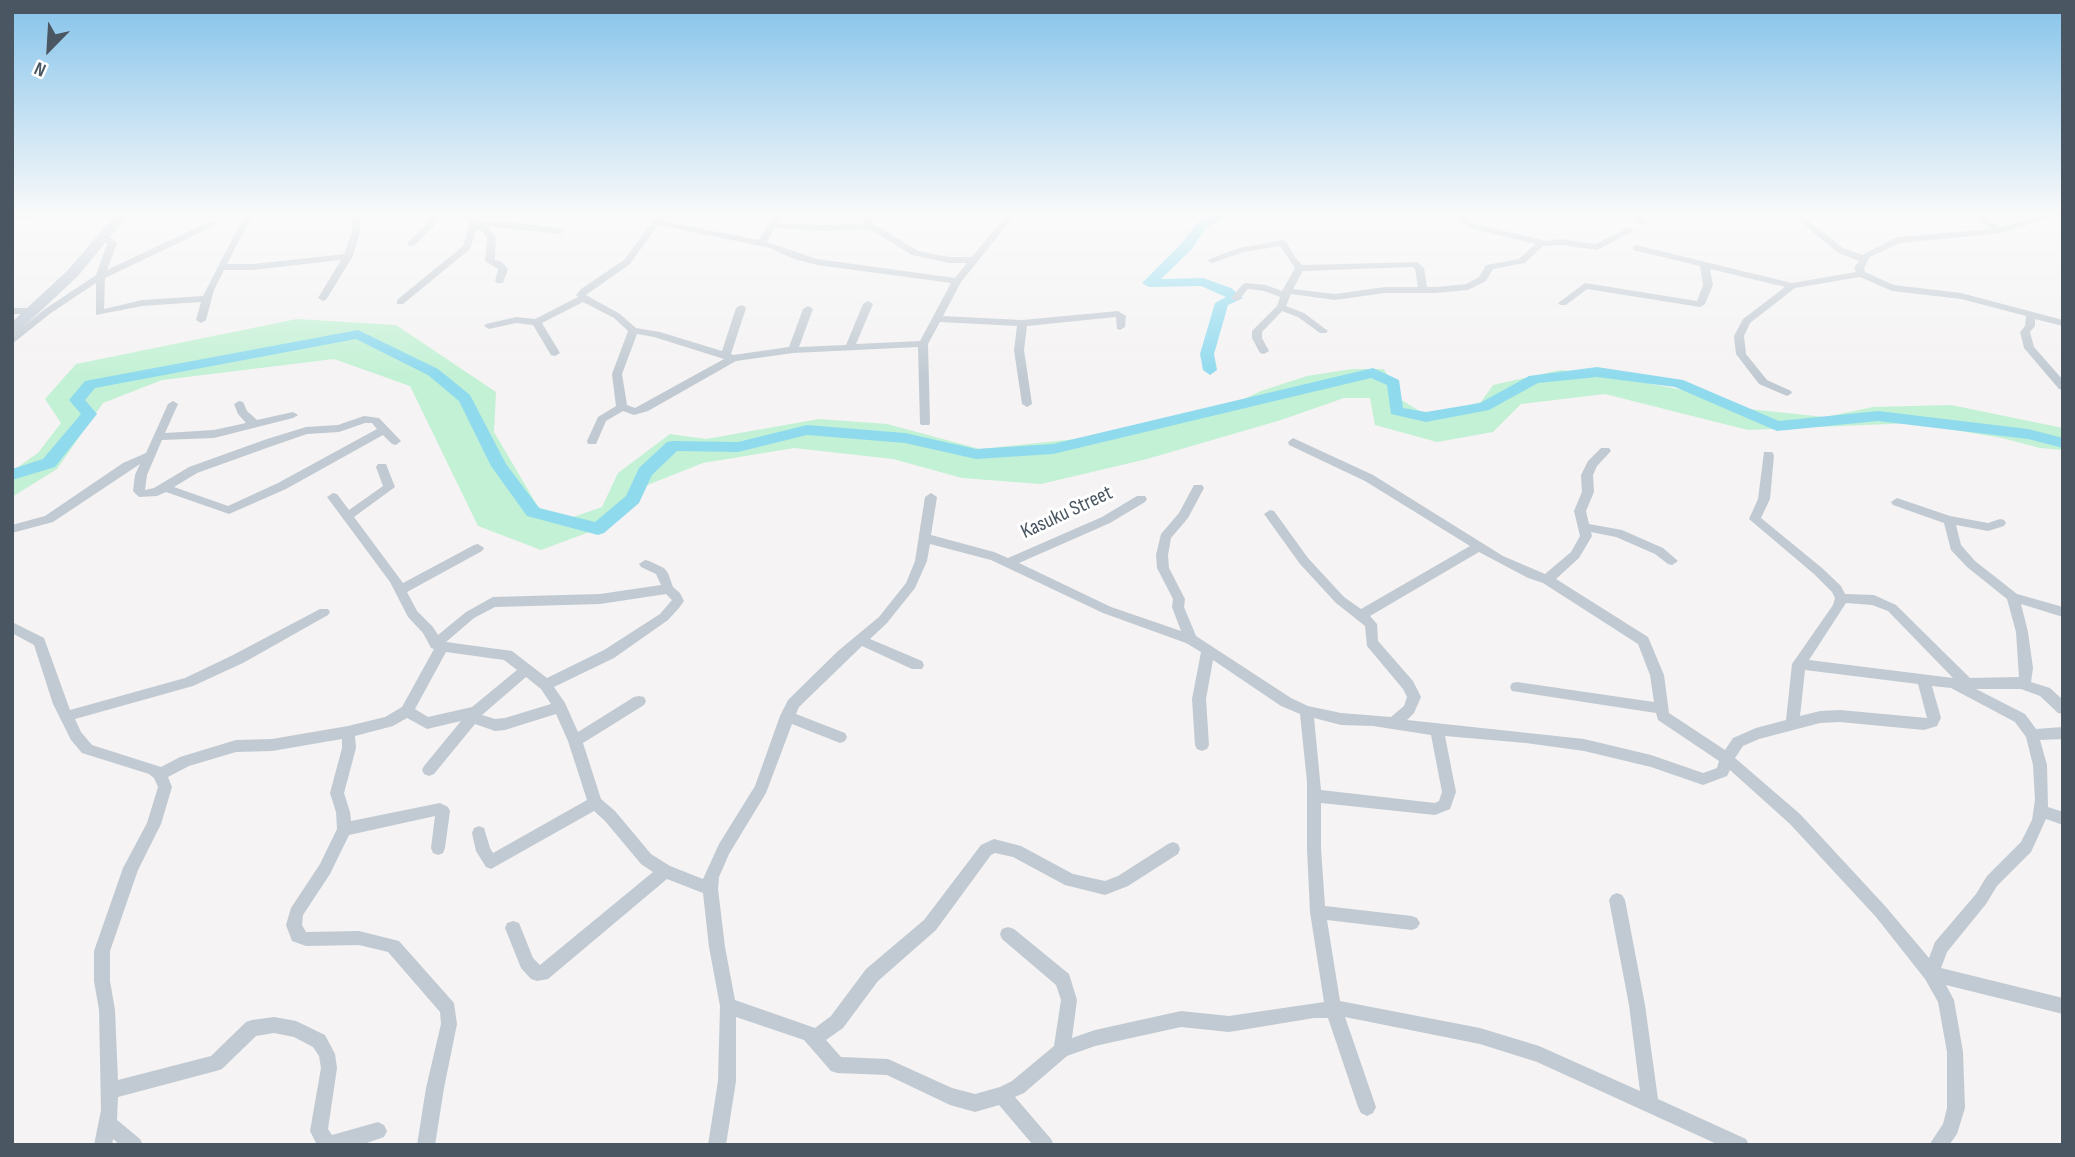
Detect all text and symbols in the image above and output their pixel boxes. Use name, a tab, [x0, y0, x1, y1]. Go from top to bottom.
north arrow	[14, 14, 84, 84]
text: N	[31, 56, 50, 81]
street label: Kasuku Street	[1017, 481, 1117, 545]

